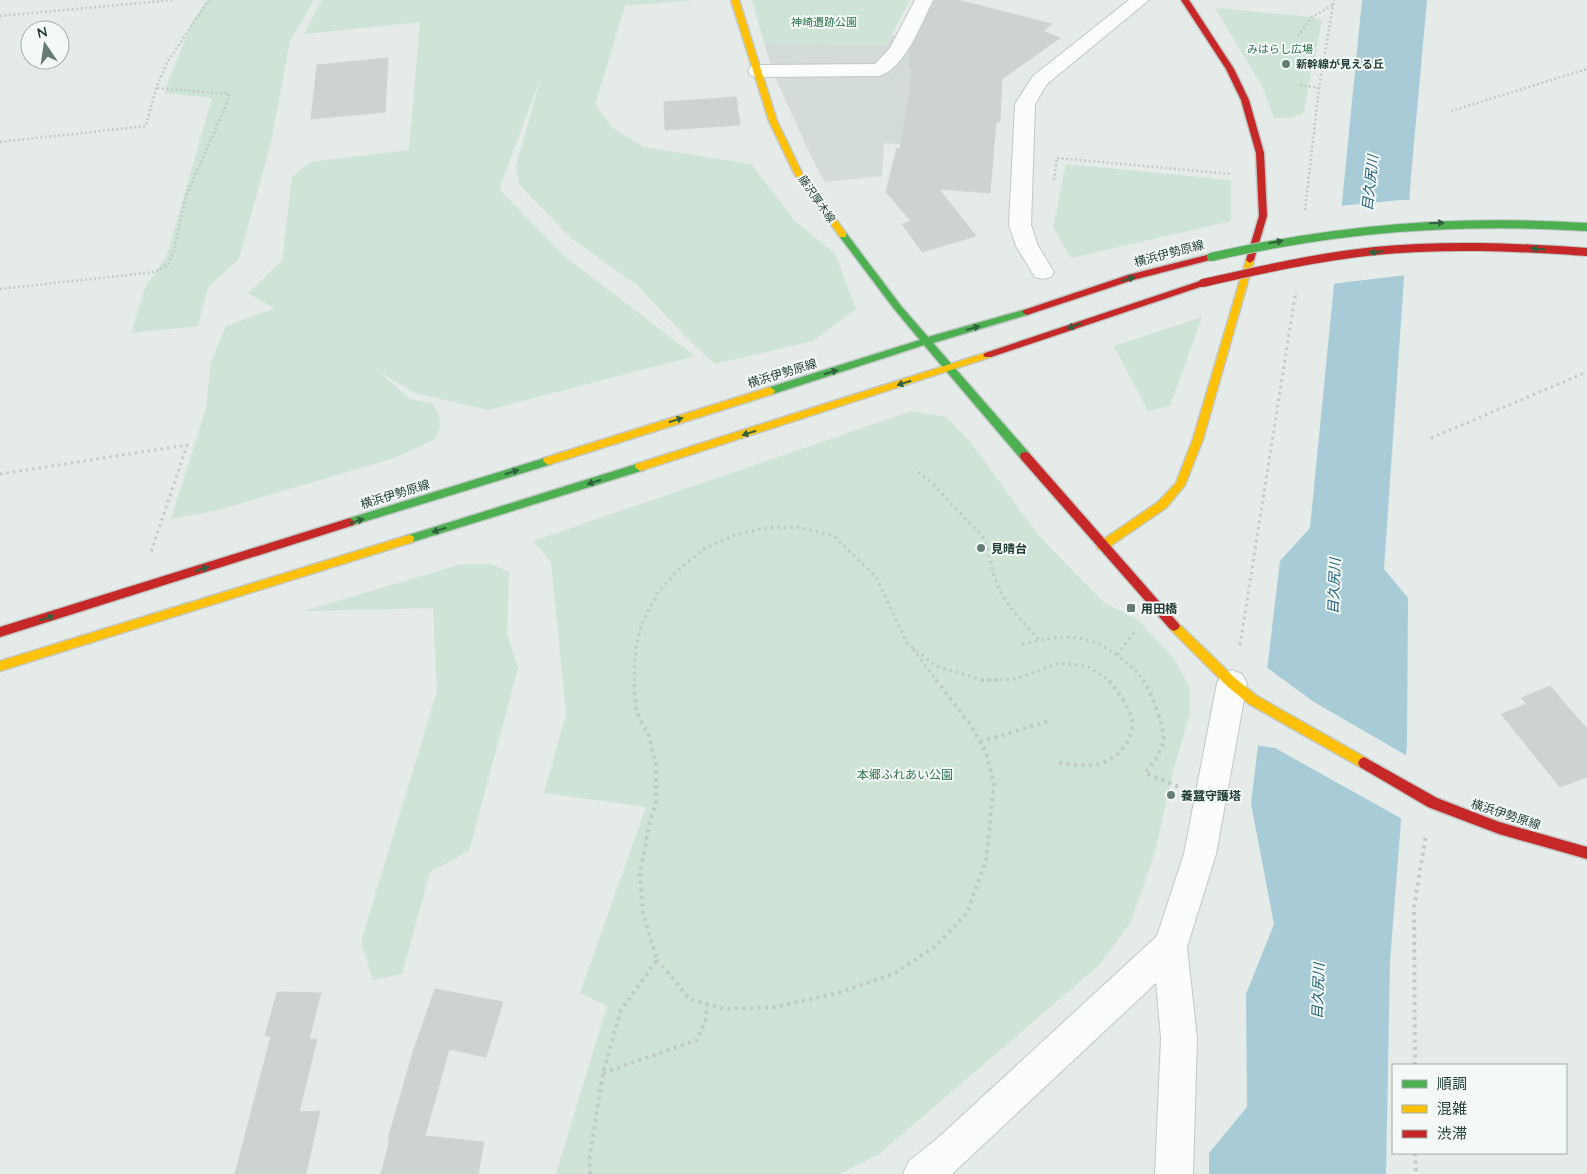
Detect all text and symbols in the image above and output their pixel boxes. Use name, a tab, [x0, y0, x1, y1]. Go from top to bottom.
park label: 神崎遺跡公園	[791, 15, 857, 29]
north arrow	[20, 20, 70, 70]
text: N	[35, 22, 49, 42]
park label: みはらし広場	[1247, 42, 1313, 56]
place label: 新幹線が見える丘	[1296, 57, 1384, 71]
marker: 新幹線が見える丘	[1280, 58, 1292, 70]
water label: 目久尻川	[1358, 152, 1382, 212]
street label: 藤沢厚木線	[795, 172, 839, 226]
one-way arrow	[1429, 219, 1445, 227]
street label: 横浜伊勢原線	[1132, 236, 1206, 270]
one-way arrow	[1268, 238, 1284, 246]
one-way arrow	[1530, 245, 1546, 253]
one-way arrow	[1368, 248, 1384, 256]
one-way arrow	[1120, 274, 1135, 282]
one-way arrow	[1066, 322, 1081, 330]
one-way arrow	[966, 324, 981, 332]
street label: 横浜伊勢原線	[745, 355, 819, 391]
one-way arrow	[823, 368, 838, 376]
one-way arrow	[896, 380, 911, 388]
one-way arrow	[668, 416, 683, 424]
one-way arrow	[742, 430, 757, 437]
one-way arrow	[504, 467, 519, 475]
street label: 横浜伊勢原線	[358, 476, 432, 512]
one-way arrow	[587, 478, 602, 486]
one-way arrow	[349, 516, 364, 524]
one-way arrow	[432, 527, 447, 534]
place label: 見晴台	[991, 541, 1027, 556]
marker: 見晴台	[975, 542, 987, 554]
water label: 目久尻川	[1324, 556, 1344, 614]
one-way arrow	[194, 565, 209, 573]
place label: 用田橋	[1141, 601, 1178, 616]
marker: 用田橋	[1125, 602, 1137, 614]
one-way arrow	[39, 613, 54, 621]
park label: 本郷ふれあい公園	[857, 767, 953, 782]
place label: 養蠶守護塔	[1181, 788, 1241, 803]
marker: 養蠶守護塔	[1165, 789, 1177, 801]
street label: 横浜伊勢原線	[1469, 796, 1543, 832]
water label: 目久尻川	[1308, 961, 1328, 1019]
legend	[1392, 1064, 1567, 1154]
text: 順調	[1437, 1074, 1467, 1093]
text: 混雑	[1437, 1099, 1467, 1118]
text: 渋滞	[1437, 1124, 1467, 1143]

